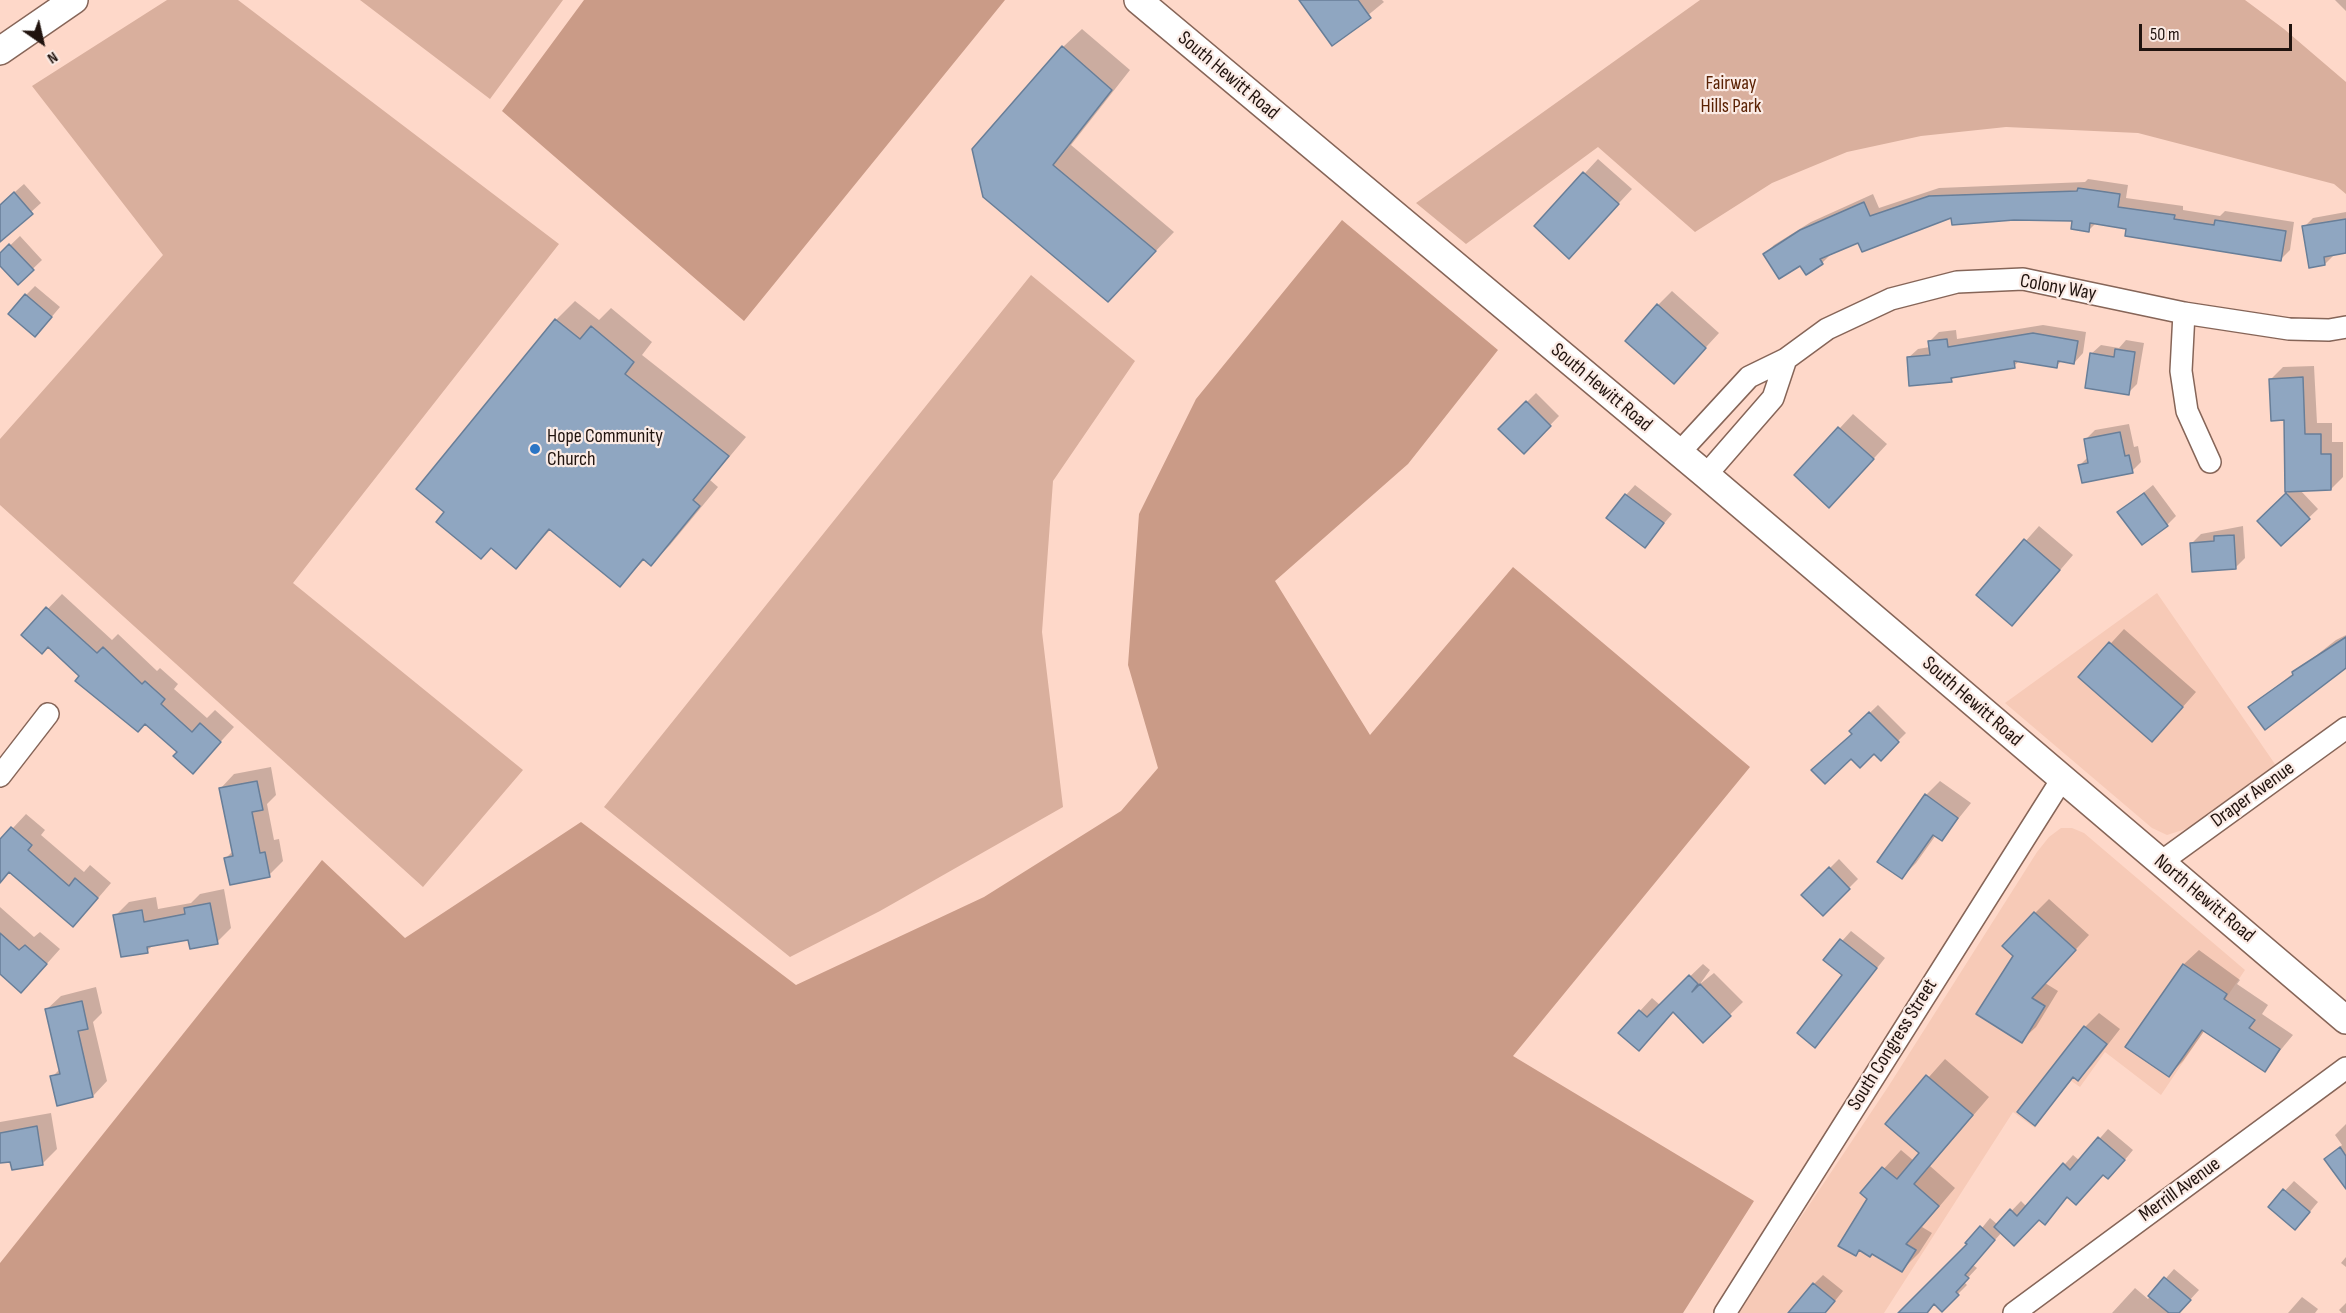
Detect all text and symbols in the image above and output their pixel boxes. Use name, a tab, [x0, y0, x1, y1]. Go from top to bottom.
north arrow	[12, 12, 72, 72]
scale bar	[2142, 12, 2295, 50]
text: 50 m	[2150, 24, 2180, 45]
street label: South Hewitt Road	[1172, 27, 1284, 125]
text: N	[43, 47, 61, 68]
park label: Fairway Hills Park	[1701, 72, 1761, 119]
street label: Colony Way	[2018, 269, 2098, 307]
street label: South Hewitt Road	[1545, 339, 1657, 437]
place label: Hope Community Church	[547, 425, 663, 472]
marker: Hope Community Church	[528, 442, 542, 456]
street label: South Hewitt Road	[1917, 652, 2027, 752]
street label: Draper Avenue	[2207, 757, 2299, 833]
street label: North Hewitt Road	[2149, 850, 2259, 948]
street label: South Congress Street	[1843, 975, 1943, 1115]
street label: Merrill Avenue	[2135, 1152, 2225, 1228]

